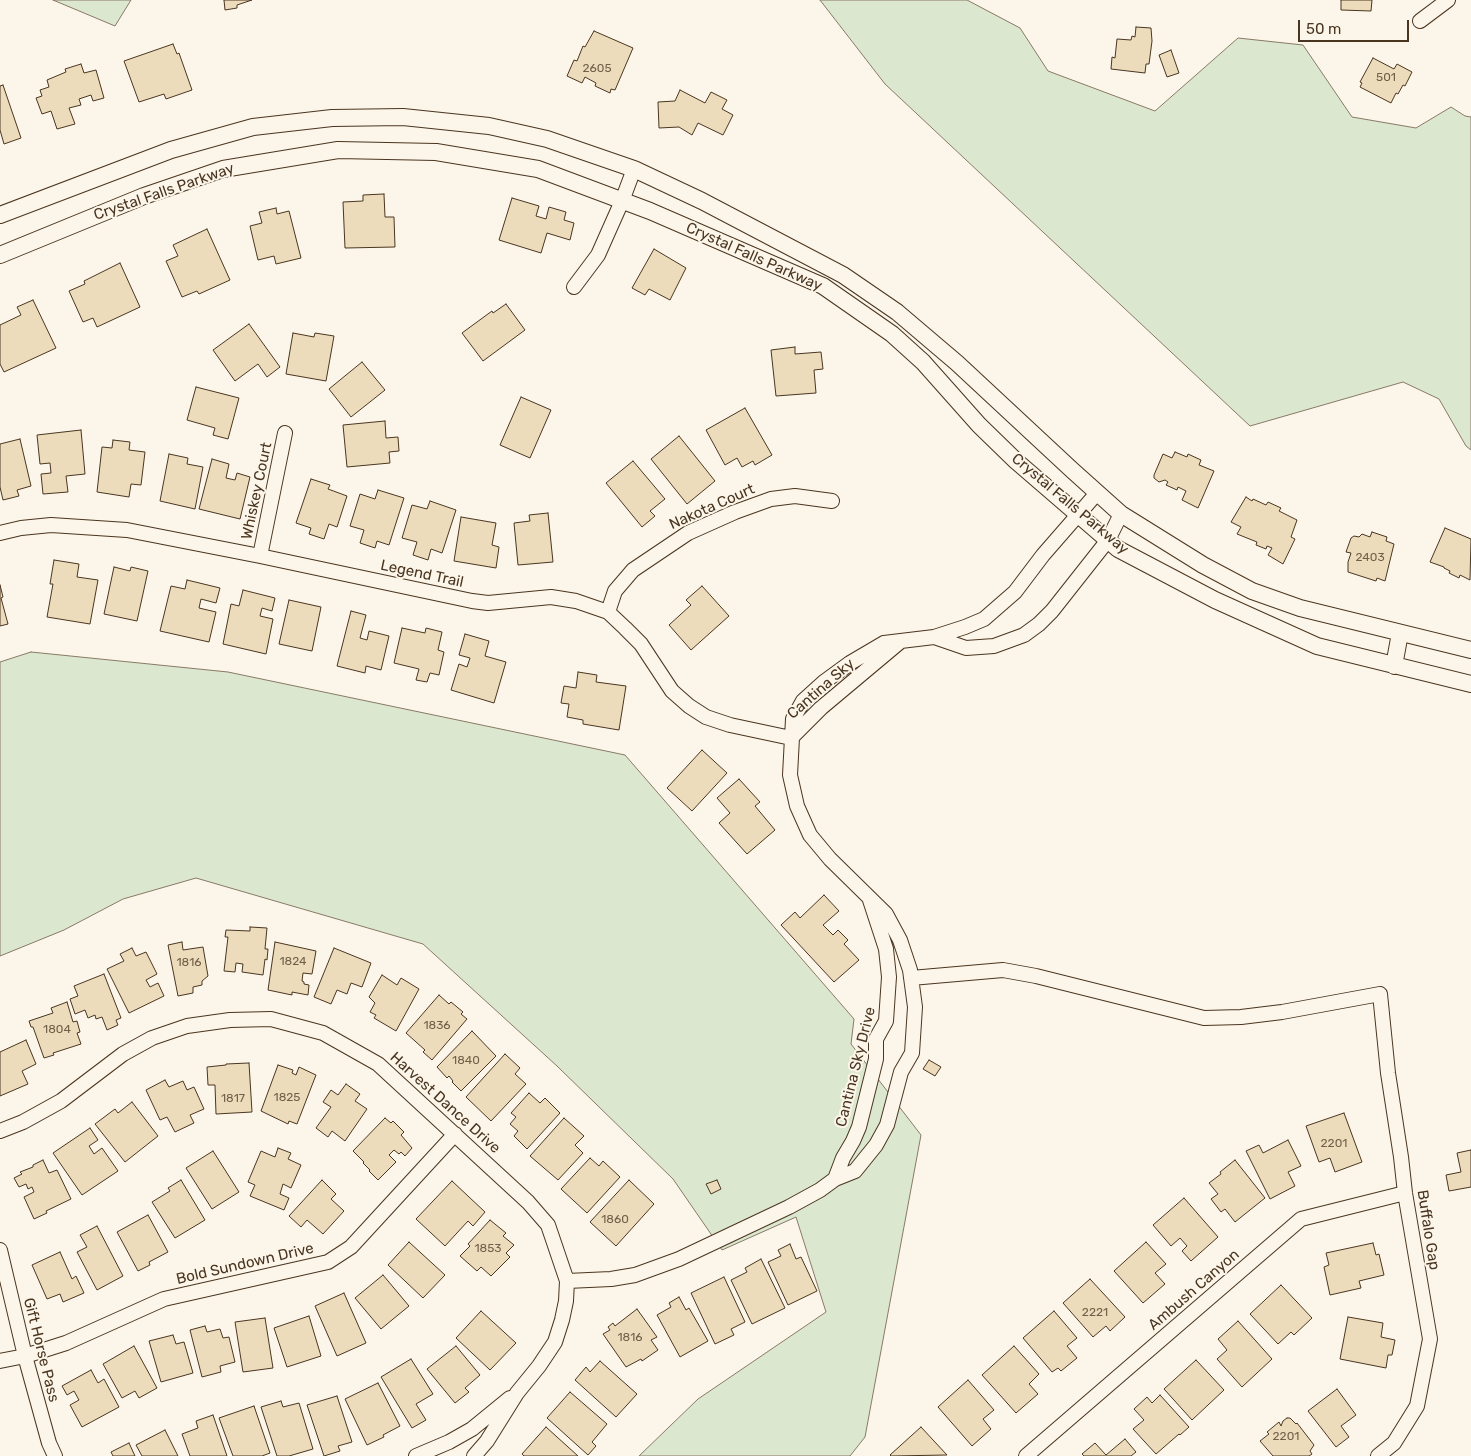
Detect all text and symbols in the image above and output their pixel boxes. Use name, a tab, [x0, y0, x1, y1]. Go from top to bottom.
scale bar	[1301, 10, 1412, 42]
text: 50 m	[1306, 20, 1341, 38]
house number: 2605	[582, 62, 612, 76]
house number: 501	[1376, 71, 1396, 85]
street label: Crystal Falls Parkway	[91, 159, 237, 225]
street label: Crystal Falls Parkway	[683, 219, 825, 295]
street label: Whiskey Court	[238, 441, 276, 541]
street label: Crystal Falls Parkway	[1008, 450, 1132, 558]
street label: Nakota Court	[666, 480, 758, 534]
house number: 2403	[1355, 551, 1385, 565]
street label: Legend Trail	[379, 556, 465, 592]
street label: Cantina Sky	[784, 655, 858, 723]
house number: 1824	[279, 955, 307, 969]
house number: 1816	[176, 956, 202, 970]
street label: Cantina Sky Drive	[832, 1005, 880, 1129]
house number: 1836	[423, 1019, 451, 1033]
house number: 1804	[43, 1023, 71, 1037]
street label: Harvest Dance Drive	[386, 1049, 504, 1157]
house number: 1840	[452, 1054, 480, 1068]
house number: 1825	[274, 1091, 300, 1105]
house number: 1817	[221, 1092, 245, 1106]
house number: 2201	[1321, 1137, 1347, 1151]
street label: Buffalo Gap	[1413, 1189, 1443, 1271]
house number: 1860	[601, 1213, 629, 1227]
street label: Bold Sundown Drive	[175, 1239, 315, 1289]
house number: 1853	[474, 1242, 502, 1256]
street label: Ambush Canyon	[1145, 1246, 1243, 1334]
street label: Gift Horse Pass	[19, 1296, 63, 1404]
house number: 2221	[1082, 1306, 1108, 1320]
house number: 1816	[617, 1331, 643, 1345]
house number: 2201	[1273, 1430, 1299, 1444]

